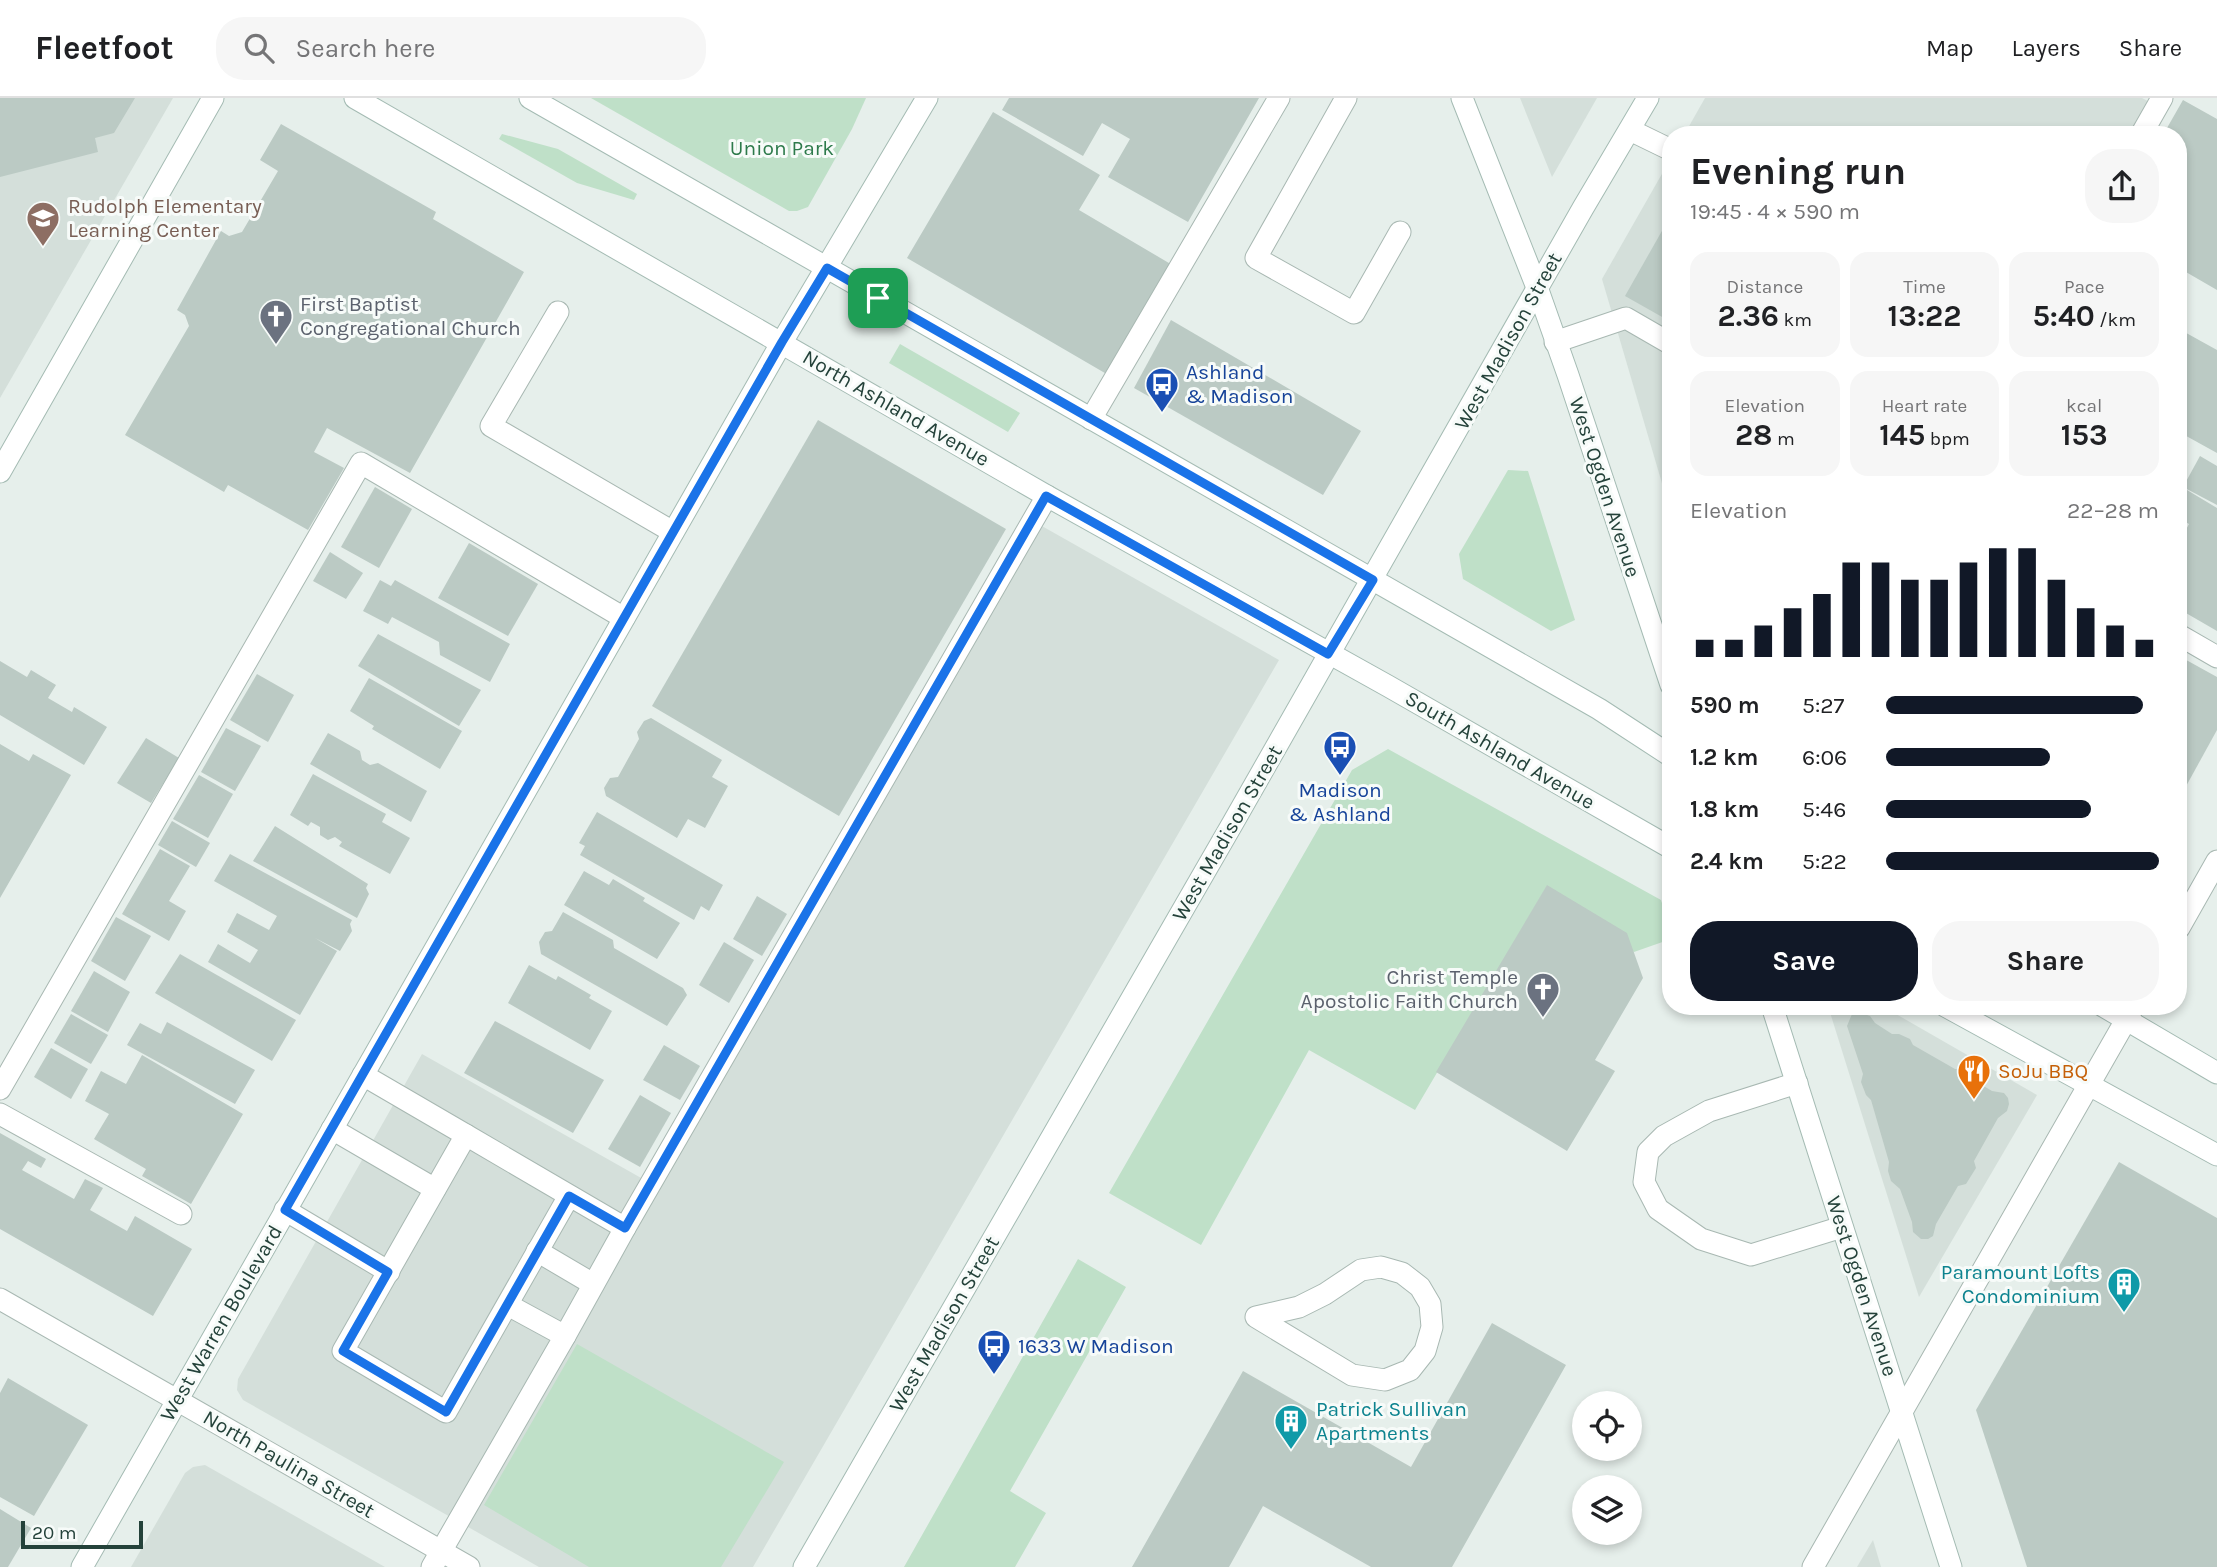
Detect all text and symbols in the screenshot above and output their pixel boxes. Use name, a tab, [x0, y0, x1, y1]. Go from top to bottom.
search box	[216, 17, 706, 80]
text: Fleetfoot	[35, 29, 174, 67]
icon: search	[240, 29, 278, 67]
text: Search here	[296, 33, 435, 64]
text: Map	[1926, 34, 1974, 62]
text: Layers	[2012, 34, 2081, 62]
text: Share	[2119, 34, 2182, 62]
park label: Union Park	[730, 136, 834, 160]
text: Evening run	[1690, 149, 1906, 194]
button: share	[2085, 149, 2159, 223]
place label: Rudolph Elementary Learning Center	[68, 194, 262, 242]
text: 19:45 · 4 × 590 m	[1690, 198, 1860, 225]
school or university icon: Rudolph Elementary Learning Center	[24, 199, 62, 248]
street label: West Madison Street	[1449, 248, 1567, 434]
pin	[848, 268, 908, 328]
text: Distance	[1726, 276, 1803, 298]
text: Time	[1903, 276, 1946, 298]
text: Pace	[2064, 276, 2104, 298]
icon: arrive	[859, 279, 897, 317]
place label: First Baptist Congregational Church	[300, 292, 521, 340]
church icon: First Baptist Congregational Church	[257, 297, 295, 346]
text: 2.36	[1718, 298, 1779, 334]
text: 13:22	[1888, 298, 1961, 334]
text: 5:40	[2032, 298, 2095, 334]
text: km	[1779, 309, 1812, 331]
text: /km	[2095, 309, 2136, 331]
street label: North Ashland Avenue	[798, 345, 994, 471]
place label: Ashland & Madison	[1186, 360, 1293, 408]
bus stop icon: Ashland & Madison	[1143, 365, 1181, 414]
street label: West Ogden Avenue	[1565, 394, 1645, 580]
text: Elevation	[1725, 395, 1805, 417]
text: Heart rate	[1882, 395, 1967, 417]
text: kcal	[2066, 395, 2102, 417]
text: 28	[1735, 417, 1772, 453]
text: 145	[1879, 417, 1925, 453]
text: 153	[2061, 417, 2108, 453]
text: m	[1772, 428, 1795, 450]
text: bpm	[1925, 428, 1970, 450]
text: Elevation	[1690, 497, 1787, 524]
text: 22–28 m	[2067, 497, 2159, 524]
street label: South Ashland Avenue	[1401, 686, 1599, 814]
text: 590 m	[1690, 692, 1760, 719]
text: 5:27	[1802, 692, 1844, 719]
bus stop icon: Madison & Ashland	[1321, 728, 1359, 777]
street label: West Madison Street	[1167, 741, 1287, 925]
text: 1.2 km	[1690, 744, 1758, 771]
text: 6:06	[1802, 744, 1847, 771]
place label: Madison & Ashland	[1289, 778, 1391, 826]
text: 1.8 km	[1690, 796, 1759, 823]
text: 5:46	[1802, 796, 1846, 823]
text: 2.4 km	[1690, 848, 1764, 875]
text: 5:22	[1802, 848, 1847, 875]
button: Save	[1690, 921, 1918, 1001]
button: Share	[1932, 921, 2159, 1001]
place label: Christ Temple Apostolic Faith Church	[1301, 965, 1518, 1013]
church icon: Christ Temple Apostolic Faith Church	[1524, 970, 1562, 1019]
restaurant icon: SoJu BBQ	[1955, 1052, 1993, 1101]
place label: SoJu BBQ	[1998, 1059, 2088, 1083]
street label: West Ogden Avenue	[1822, 1193, 1902, 1379]
street label: West Warren Boulevard	[155, 1221, 287, 1425]
street label: West Madison Street	[884, 1232, 1004, 1416]
place label: Paramount Lofts Condominium	[1941, 1260, 2100, 1308]
building icon: Paramount Lofts Condominium	[2105, 1265, 2143, 1314]
bus stop icon: 1633 W Madison	[975, 1327, 1013, 1376]
place label: 1633 W Madison	[1018, 1334, 1174, 1358]
map controls	[1572, 1391, 1642, 1545]
button: locate	[1572, 1391, 1642, 1461]
place label: Patrick Sullivan Apartments	[1316, 1397, 1467, 1445]
building icon: Patrick Sullivan Apartments	[1272, 1402, 1310, 1451]
street label: North Paulina Street	[199, 1405, 379, 1523]
button: layers	[1572, 1475, 1642, 1545]
scale bar	[21, 1518, 144, 1550]
text: 20 m	[32, 1522, 77, 1544]

